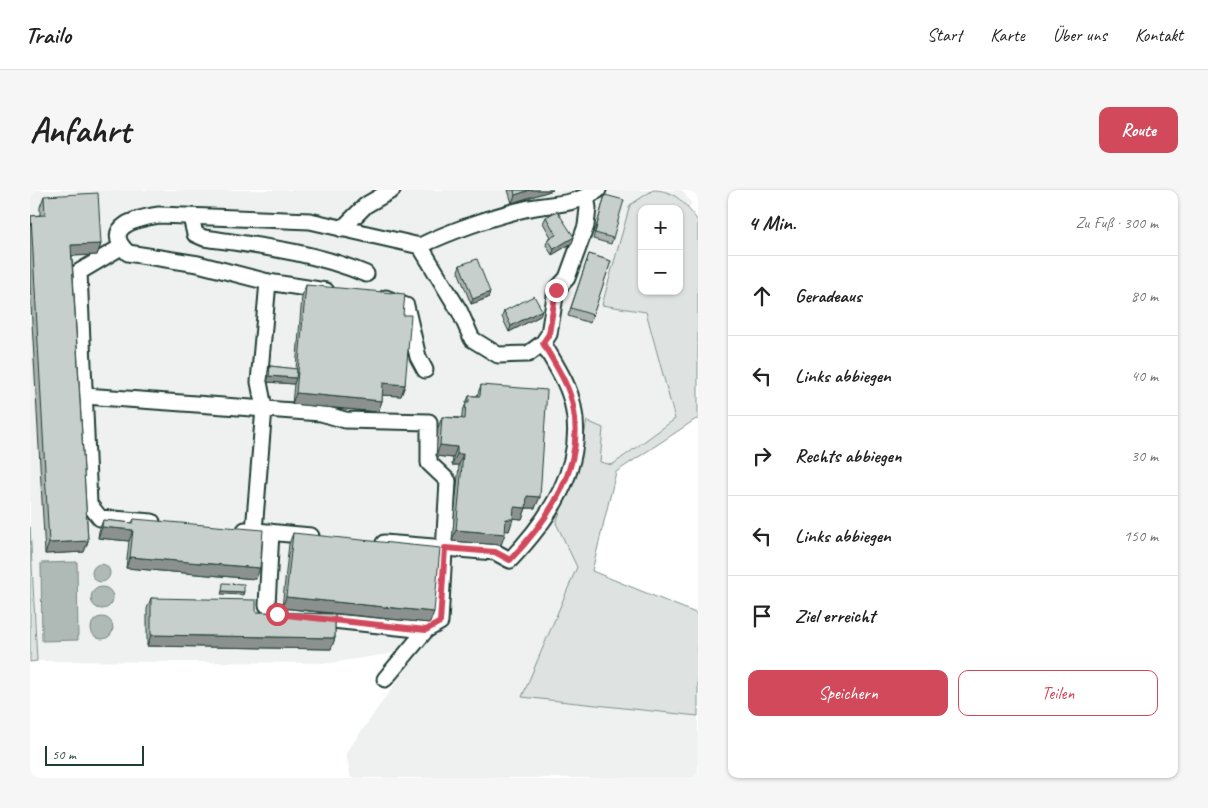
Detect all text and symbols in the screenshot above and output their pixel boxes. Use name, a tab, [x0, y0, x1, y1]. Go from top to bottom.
text: Trailo	[25, 20, 71, 50]
text: Start	[927, 24, 962, 46]
text: Karte	[990, 24, 1025, 46]
text: Über uns	[1053, 24, 1107, 46]
text: Kontakt	[1135, 24, 1183, 46]
button: Route	[1099, 107, 1178, 153]
text: Anfahrt	[30, 108, 130, 153]
map controls	[638, 205, 683, 295]
button: +	[638, 205, 683, 250]
text: 4 Min.	[748, 210, 796, 236]
text: Zu Fuß · 300 m	[1075, 213, 1158, 233]
button: −	[638, 250, 683, 295]
route end	[545, 279, 568, 302]
icon: ahead	[748, 282, 776, 310]
text: Geradeaus	[795, 284, 862, 308]
text: 80 m	[1131, 286, 1158, 306]
icon: left	[748, 362, 776, 390]
text: Links abbiegen	[795, 364, 891, 388]
text: 40 m	[1131, 366, 1158, 386]
icon: right	[748, 442, 776, 470]
text: Rechts abbiegen	[795, 444, 901, 468]
text: 30 m	[1131, 446, 1158, 466]
icon: left	[748, 522, 776, 550]
text: Links abbiegen	[795, 524, 891, 548]
text: 150 m	[1124, 526, 1158, 546]
icon: arrive	[748, 602, 776, 630]
route start	[266, 603, 289, 626]
text: Ziel erreicht	[795, 604, 875, 628]
button: Speichern	[748, 670, 948, 716]
button: Teilen	[958, 670, 1158, 716]
scale bar	[45, 743, 144, 766]
text: 50 m	[52, 746, 76, 763]

